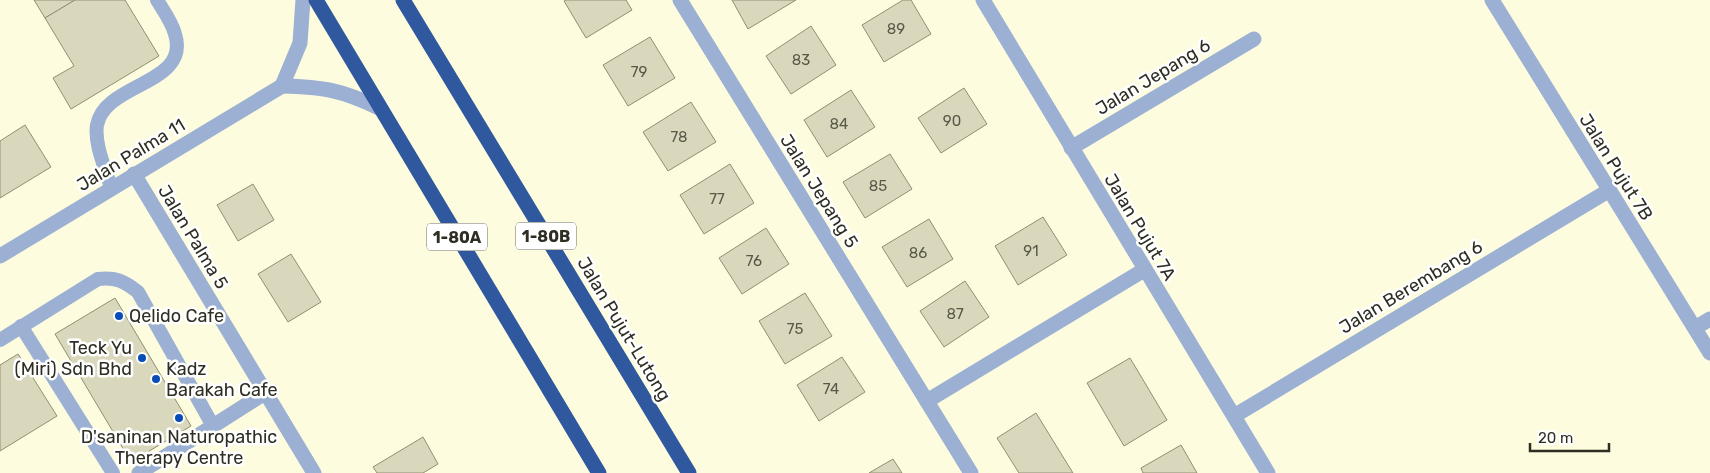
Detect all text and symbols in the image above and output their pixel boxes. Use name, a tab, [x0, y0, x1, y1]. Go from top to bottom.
house number: 89	[887, 20, 905, 38]
street label: Jalan Jepang 6	[1092, 34, 1214, 120]
house number: 83	[792, 51, 810, 69]
house number: 79	[631, 63, 647, 81]
street label: Jalan Pujut 7B	[1574, 110, 1658, 224]
house number: 90	[943, 112, 961, 130]
street label: Jalan Palma 11	[73, 114, 189, 196]
house number: 84	[830, 115, 848, 133]
house number: 78	[670, 128, 688, 146]
street label: Jalan Jepang 5	[775, 130, 863, 252]
street label: Jalan Pujut 7A	[1100, 170, 1180, 284]
house number: 85	[869, 177, 887, 195]
street label: Jalan Palma 5	[153, 181, 233, 293]
house number: 77	[709, 190, 725, 208]
road number: 1-80B	[516, 222, 576, 250]
road number: 1-80A	[427, 223, 487, 250]
street label: Jalan Berembang 6	[1335, 235, 1487, 338]
house number: 91	[1023, 242, 1039, 260]
house number: 86	[909, 244, 927, 262]
house number: 76	[746, 252, 762, 270]
street label: Jalan Pujut-Lutong	[572, 253, 676, 405]
place label: Qelido Cafe	[129, 305, 224, 327]
house number: 87	[946, 305, 964, 323]
marker: Qelido Cafe	[113, 310, 125, 322]
house number: 75	[787, 320, 803, 338]
place label: Teck Yu (Miri) Sdn Bhd	[15, 337, 132, 380]
marker: Teck Yu (Miri) Sdn Bhd	[136, 352, 148, 364]
place label: Kadz Barakah Cafe	[166, 358, 278, 401]
marker: Kadz Barakah Cafe	[150, 373, 162, 385]
house number: 74	[823, 380, 839, 398]
marker: D'saninan Naturopathic Therapy Centre	[173, 412, 185, 424]
scale bar	[1530, 420, 1609, 452]
place label: D'saninan Naturopathic Therapy Centre	[81, 426, 277, 469]
text: 20 m	[1538, 429, 1573, 447]

